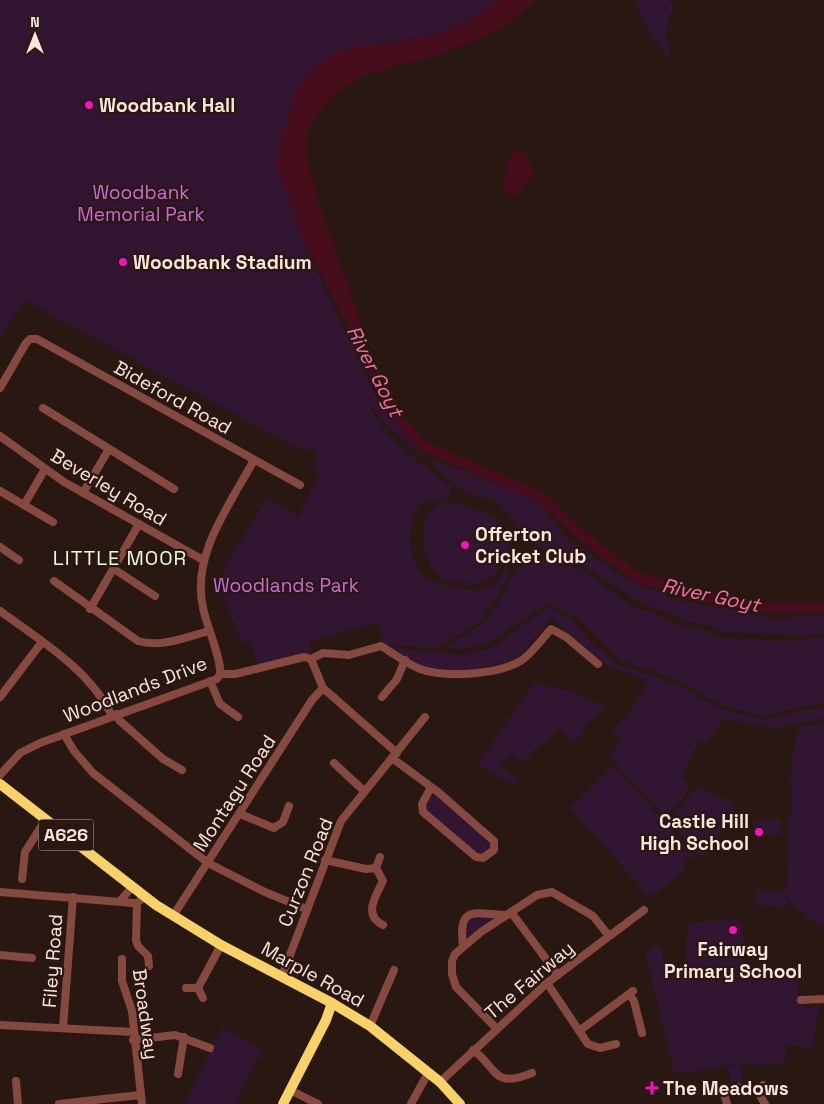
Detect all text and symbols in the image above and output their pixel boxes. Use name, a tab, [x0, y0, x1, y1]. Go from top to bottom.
north arrow	[10, 10, 60, 60]
text: N	[30, 13, 40, 31]
place label: Woodbank Hall	[99, 93, 235, 118]
marker: Woodbank Hall	[83, 99, 95, 111]
park label: Woodbank Memorial Park	[77, 180, 205, 227]
place label: Woodbank Stadium	[133, 250, 312, 275]
marker: Woodbank Stadium	[117, 256, 129, 268]
water label: River Goyt	[341, 321, 410, 423]
street label: Bideford Road	[110, 355, 236, 440]
street label: Beverley Road	[46, 443, 171, 532]
place label: Offerton Cricket Club	[475, 522, 586, 569]
marker: Offerton Cricket Club	[459, 539, 471, 551]
district label: LITTLE MOOR	[53, 545, 187, 571]
water label: River Goyt	[660, 572, 764, 618]
park label: Woodlands Park	[213, 573, 359, 598]
street label: Woodlands Drive	[60, 651, 211, 728]
street label: Montagu Road	[187, 730, 281, 856]
place label: Castle Hill High School	[640, 809, 749, 856]
street label: Curzon Road	[272, 814, 339, 930]
road number: A626	[38, 820, 94, 850]
marker: Castle Hill High School	[753, 826, 765, 838]
street label: Filey Road	[37, 913, 68, 1009]
marker: Fairway Primary School	[727, 924, 739, 936]
street label: Marple Road	[257, 936, 369, 1013]
street label: The Fairway	[479, 936, 579, 1025]
place label: Fairway Primary School	[664, 937, 802, 984]
street label: Broadway	[127, 967, 164, 1061]
place label: The Meadows	[663, 1076, 789, 1101]
marker: The Meadows	[645, 1081, 659, 1095]

